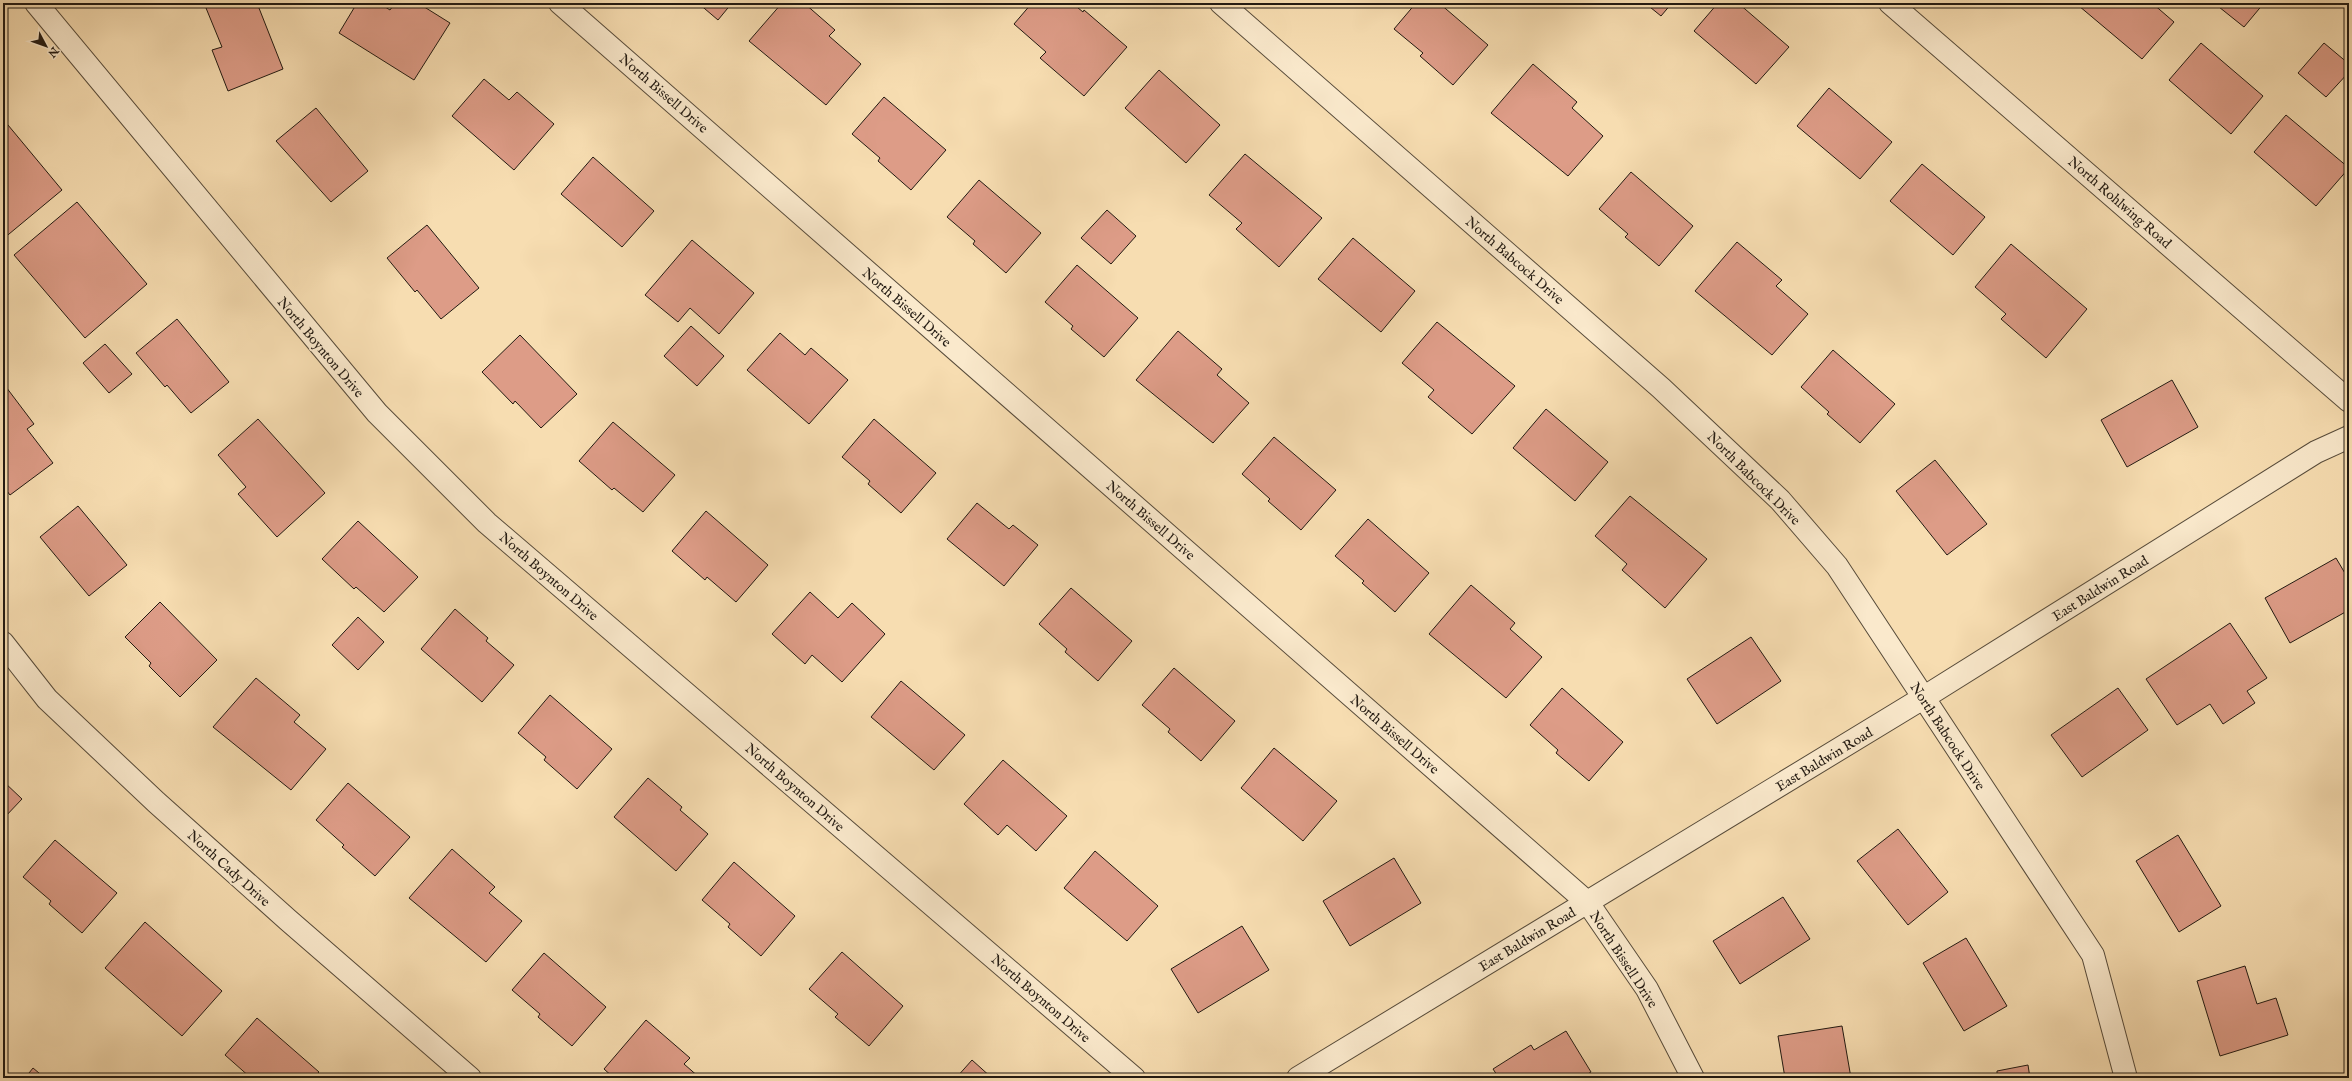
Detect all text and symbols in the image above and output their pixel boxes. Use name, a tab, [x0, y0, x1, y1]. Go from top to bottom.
north arrow	[26, 26, 66, 66]
text: N	[44, 43, 62, 60]
street label: North Bissell Drive	[615, 50, 712, 138]
street label: North Rohlwing Road	[2064, 153, 2175, 253]
street label: North Babcock Drive	[1461, 213, 1568, 309]
street label: North Bissell Drive	[858, 264, 955, 352]
street label: North Boynton Drive	[273, 294, 368, 402]
street label: North Babcock Drive	[1703, 428, 1804, 530]
street label: North Bissell Drive	[1102, 477, 1199, 565]
street label: North Boynton Drive	[495, 529, 602, 625]
street label: East Baldwin Road	[2049, 552, 2152, 626]
street label: North Babcock Drive	[1906, 679, 1989, 794]
street label: North Bissell Drive	[1346, 691, 1443, 779]
street label: East Baldwin Road	[1773, 724, 1877, 796]
street label: North Boynton Drive	[741, 740, 848, 836]
street label: North Cady Drive	[183, 827, 274, 911]
street label: East Baldwin Road	[1476, 904, 1580, 976]
street label: North Bissell Drive	[1585, 908, 1662, 1012]
street label: North Boynton Drive	[987, 951, 1094, 1047]

